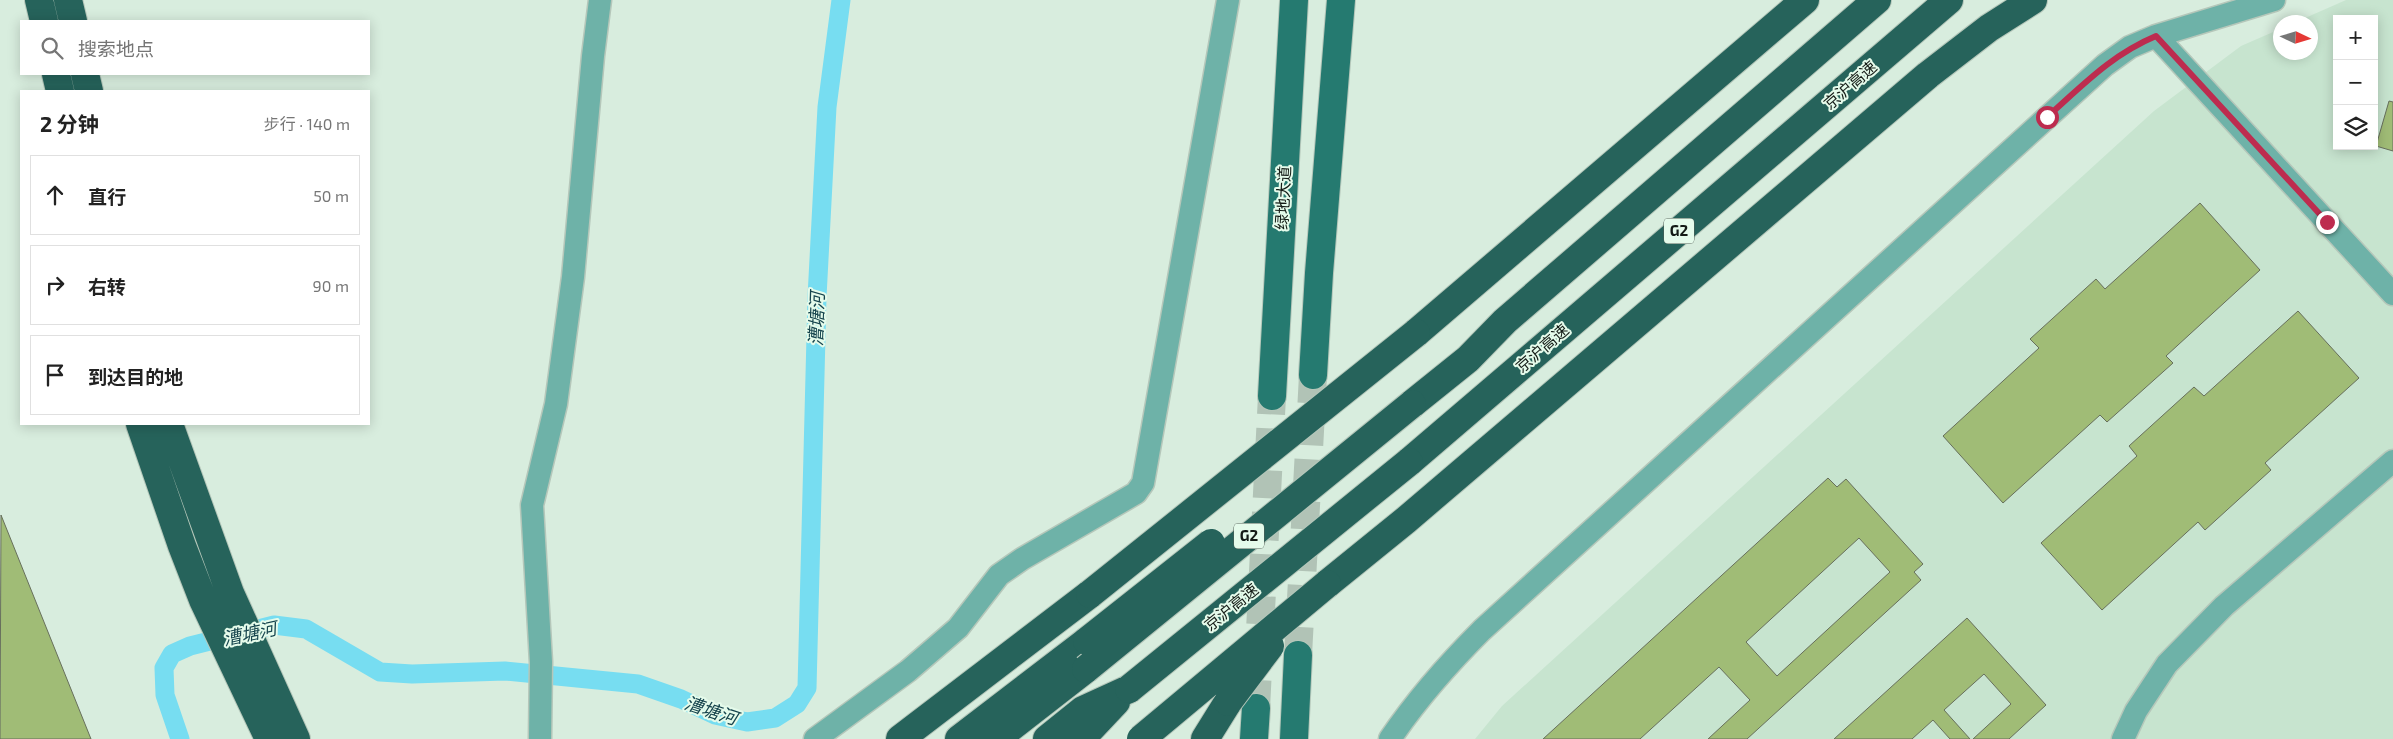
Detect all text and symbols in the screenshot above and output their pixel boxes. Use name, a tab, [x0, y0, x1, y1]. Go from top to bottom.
north arrow	[2273, 15, 2318, 60]
map controls	[2333, 15, 2378, 150]
button: +	[2333, 15, 2378, 60]
search box	[20, 20, 370, 75]
icon: search	[38, 34, 66, 62]
text: 搜索地点	[78, 37, 154, 60]
street label: 京沪高速	[1819, 56, 1880, 113]
button: −	[2333, 60, 2378, 105]
button: layers	[2333, 105, 2378, 150]
route start	[2036, 106, 2059, 129]
text: 2 分钟	[40, 111, 99, 136]
text: 步行 · 140 m	[264, 114, 350, 133]
street label: 绿地大道	[1271, 166, 1294, 230]
icon: ahead	[41, 181, 69, 209]
text: 直行	[88, 185, 126, 208]
text: 50 m	[313, 186, 349, 205]
route end	[2316, 211, 2339, 234]
road number: G2	[1664, 218, 1694, 244]
icon: right	[41, 271, 69, 299]
text: 右转	[88, 275, 126, 298]
text: 90 m	[313, 276, 349, 295]
water label: 漕塘河	[804, 289, 828, 346]
street label: 京沪高速	[1511, 319, 1572, 376]
icon: arrive	[41, 361, 69, 389]
text: 到达目的地	[88, 365, 183, 388]
road number: G2	[1234, 524, 1264, 548]
street label: 京沪高速	[1200, 579, 1262, 634]
water label: 漕塘河	[221, 616, 281, 649]
water label: 漕塘河	[682, 691, 743, 730]

